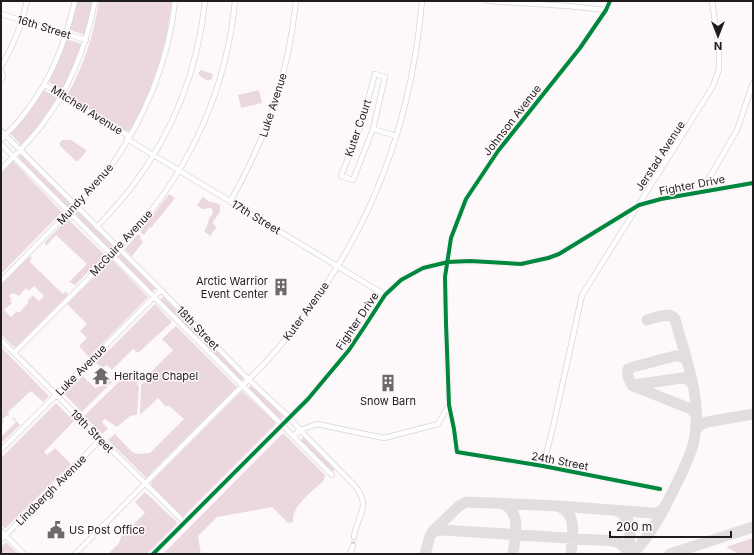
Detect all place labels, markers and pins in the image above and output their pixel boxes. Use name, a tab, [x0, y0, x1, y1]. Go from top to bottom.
place label: Arctic Warrior Event Center	[196, 274, 268, 301]
building icon: Arctic Warrior Event Center	[271, 277, 291, 297]
temple icon: Heritage Chapel	[91, 366, 111, 386]
place label: Heritage Chapel	[114, 369, 198, 383]
building icon: Snow Barn	[378, 373, 398, 393]
place label: Snow Barn	[360, 394, 416, 408]
public building icon: US Post Office	[46, 520, 66, 540]
place label: US Post Office	[69, 523, 145, 537]

